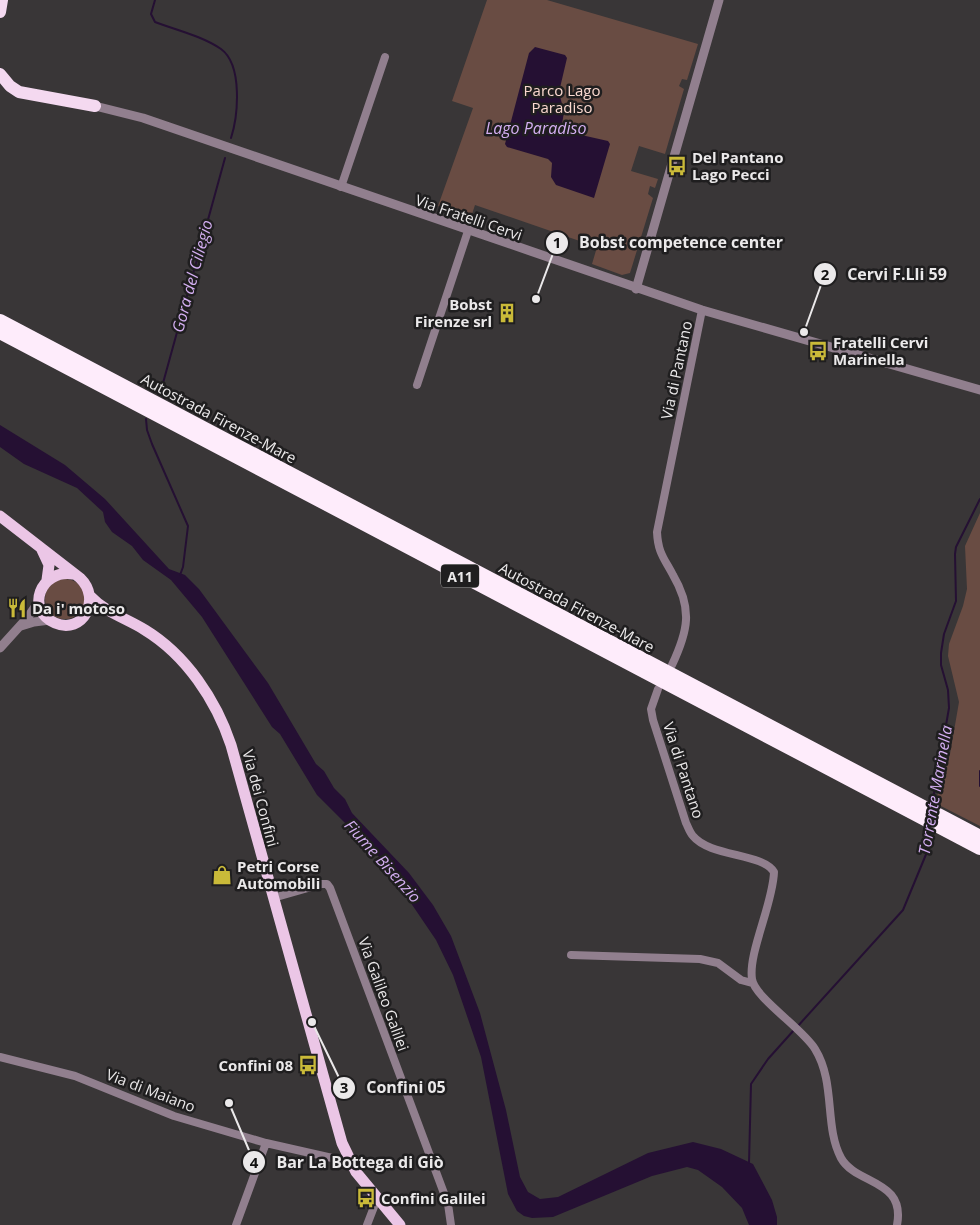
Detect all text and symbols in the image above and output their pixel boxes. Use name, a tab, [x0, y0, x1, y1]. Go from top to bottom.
park label: Parco Lago Paradiso	[524, 80, 600, 117]
water label: Lago Paradiso	[486, 117, 586, 139]
place label: Del Pantano Lago Pecci	[692, 147, 784, 184]
bus stop icon: Del Pantano Lago Pecci	[666, 155, 688, 177]
street label: Via Fratelli Cervi	[413, 189, 525, 245]
water label: Gora del Ciliegio	[166, 217, 218, 335]
callout: Bobst competence center	[544, 227, 793, 258]
text: Bobst competence center	[579, 231, 783, 253]
text: 1	[553, 232, 561, 252]
callout: Cervi F.Lli 59	[812, 259, 957, 290]
text: Cervi F.Lli 59	[847, 263, 947, 285]
text: 2	[821, 264, 830, 284]
place label: Bobst Firenze srl	[415, 294, 492, 331]
building icon: Bobst Firenze srl	[496, 302, 518, 324]
street label: Via di Pantano	[656, 319, 696, 421]
place label: Fratelli Cervi Marinella	[833, 332, 928, 369]
bus stop icon: Fratelli Cervi Marinella	[807, 340, 829, 362]
street label: Autostrada Firenze-Mare	[138, 368, 300, 468]
street label: Autostrada Firenze-Mare	[496, 557, 658, 657]
road number: A11	[441, 564, 479, 588]
restaurant icon: Da i' motoso	[6, 597, 28, 619]
place label: Da i' motoso	[32, 598, 125, 618]
street label: Via di Pantano	[659, 719, 709, 821]
water label: Torrente Marinella	[913, 723, 957, 857]
street label: Via dei Confini	[238, 747, 284, 849]
water label: Fiume Bisenzio	[340, 815, 426, 907]
place label: Petri Corse Automobili	[237, 856, 320, 893]
shop icon: Petri Corse Automobili	[211, 864, 233, 886]
street label: Via Galileo Galilei	[354, 934, 414, 1054]
bus stop icon: Confini 08	[297, 1054, 319, 1076]
place label: Confini 08	[218, 1055, 293, 1075]
street label: Via di Maiano	[104, 1064, 198, 1116]
callout: Confini 05	[332, 1072, 456, 1103]
text: Confini 05	[366, 1076, 446, 1098]
text: 3	[340, 1077, 348, 1097]
callout: Bar La Bottega di Giò	[242, 1147, 454, 1178]
text: Bar La Bottega di Giò	[276, 1151, 444, 1173]
text: 4	[250, 1152, 259, 1172]
bus stop icon: Confini Galilei	[355, 1187, 377, 1209]
place label: Confini Galilei	[381, 1188, 486, 1208]

